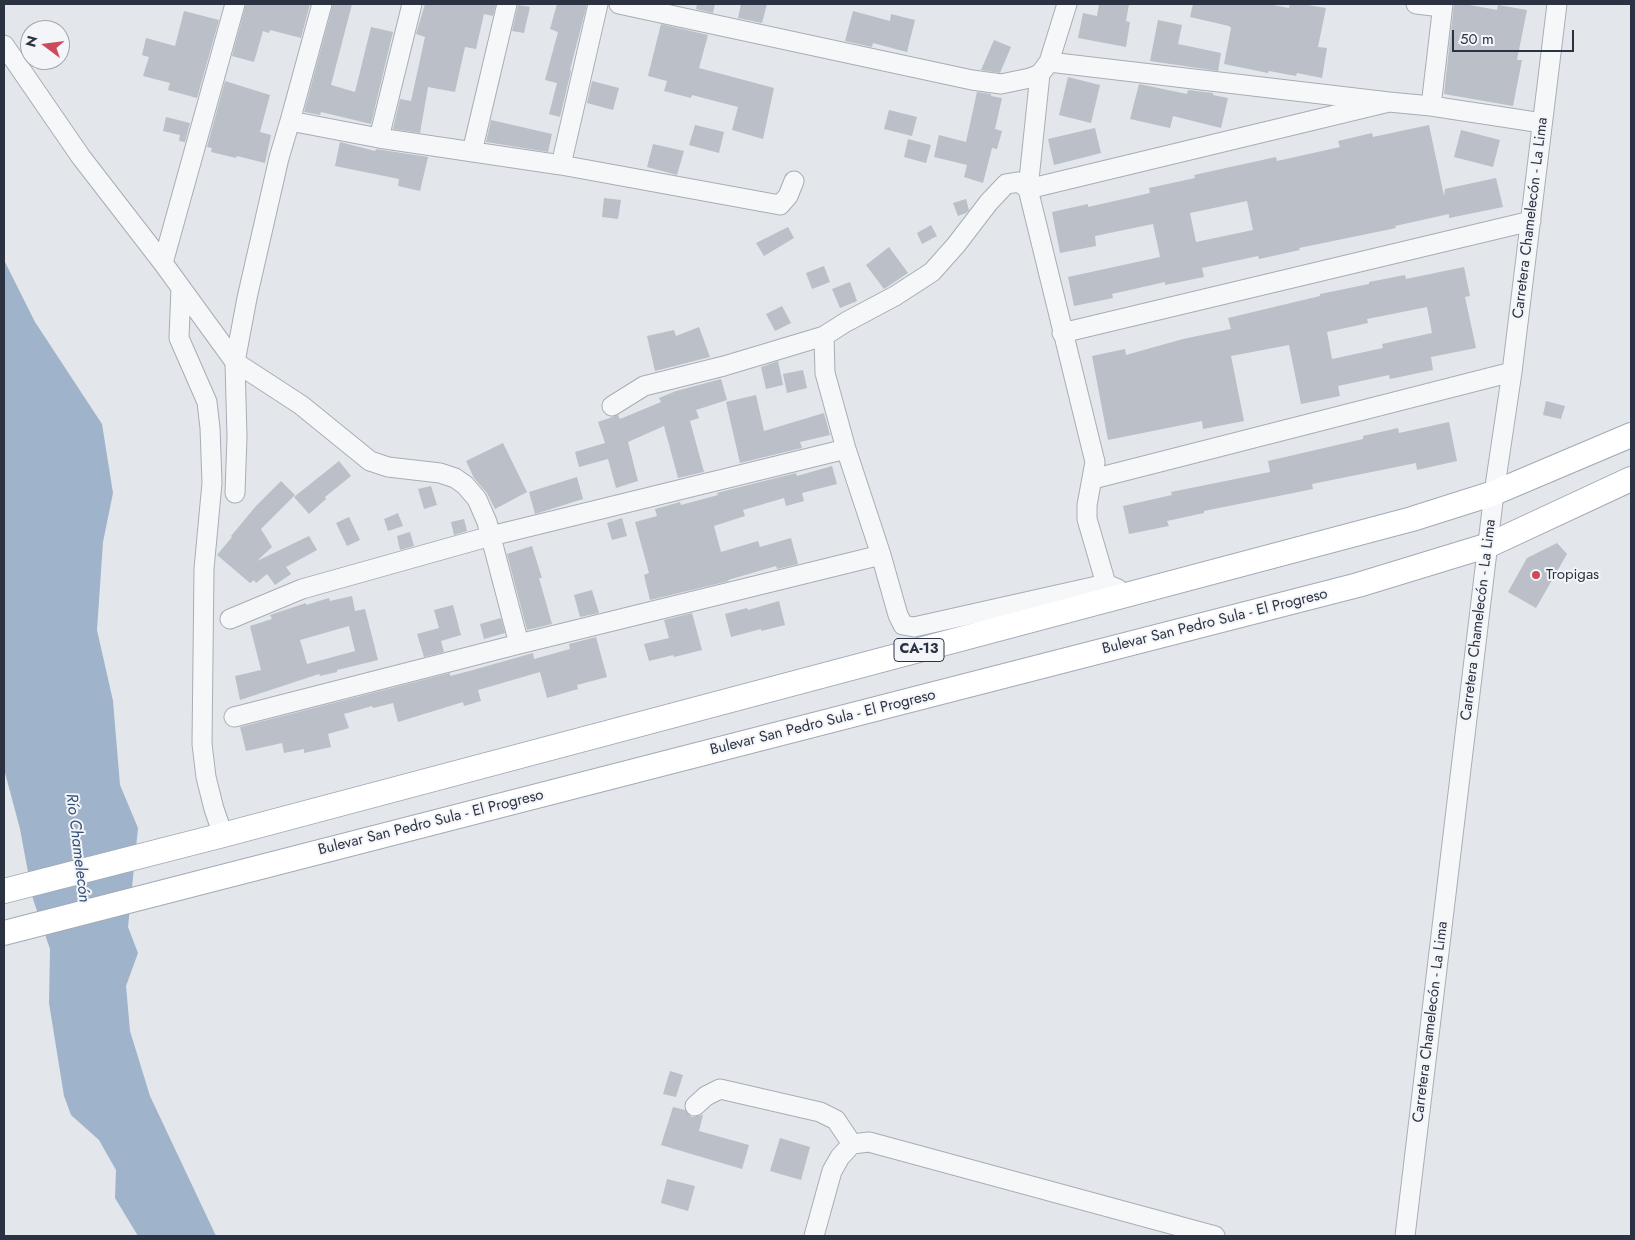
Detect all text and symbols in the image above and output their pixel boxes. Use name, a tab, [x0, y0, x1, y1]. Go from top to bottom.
north arrow	[20, 20, 70, 70]
scale bar	[1455, 20, 1578, 52]
text: 50 m	[1460, 28, 1494, 50]
text: N	[20, 33, 43, 49]
street label: Carretera Chamelecón - La Lima	[1510, 116, 1552, 320]
street label: Carretera Chamelecón - La Lima	[1458, 518, 1500, 722]
place label: Tropigas	[1546, 566, 1599, 584]
marker: Tropigas	[1530, 569, 1542, 581]
street label: Bulevar San Pedro Sula - El Progreso	[1100, 585, 1330, 659]
road number: CA-13	[894, 638, 944, 662]
street label: Bulevar San Pedro Sula - El Progreso	[708, 686, 938, 760]
street label: Bulevar San Pedro Sula - El Progreso	[316, 786, 546, 860]
water label: Río Chamelecón	[61, 793, 93, 903]
street label: Carretera Chamelecón - La Lima	[1410, 920, 1452, 1124]

